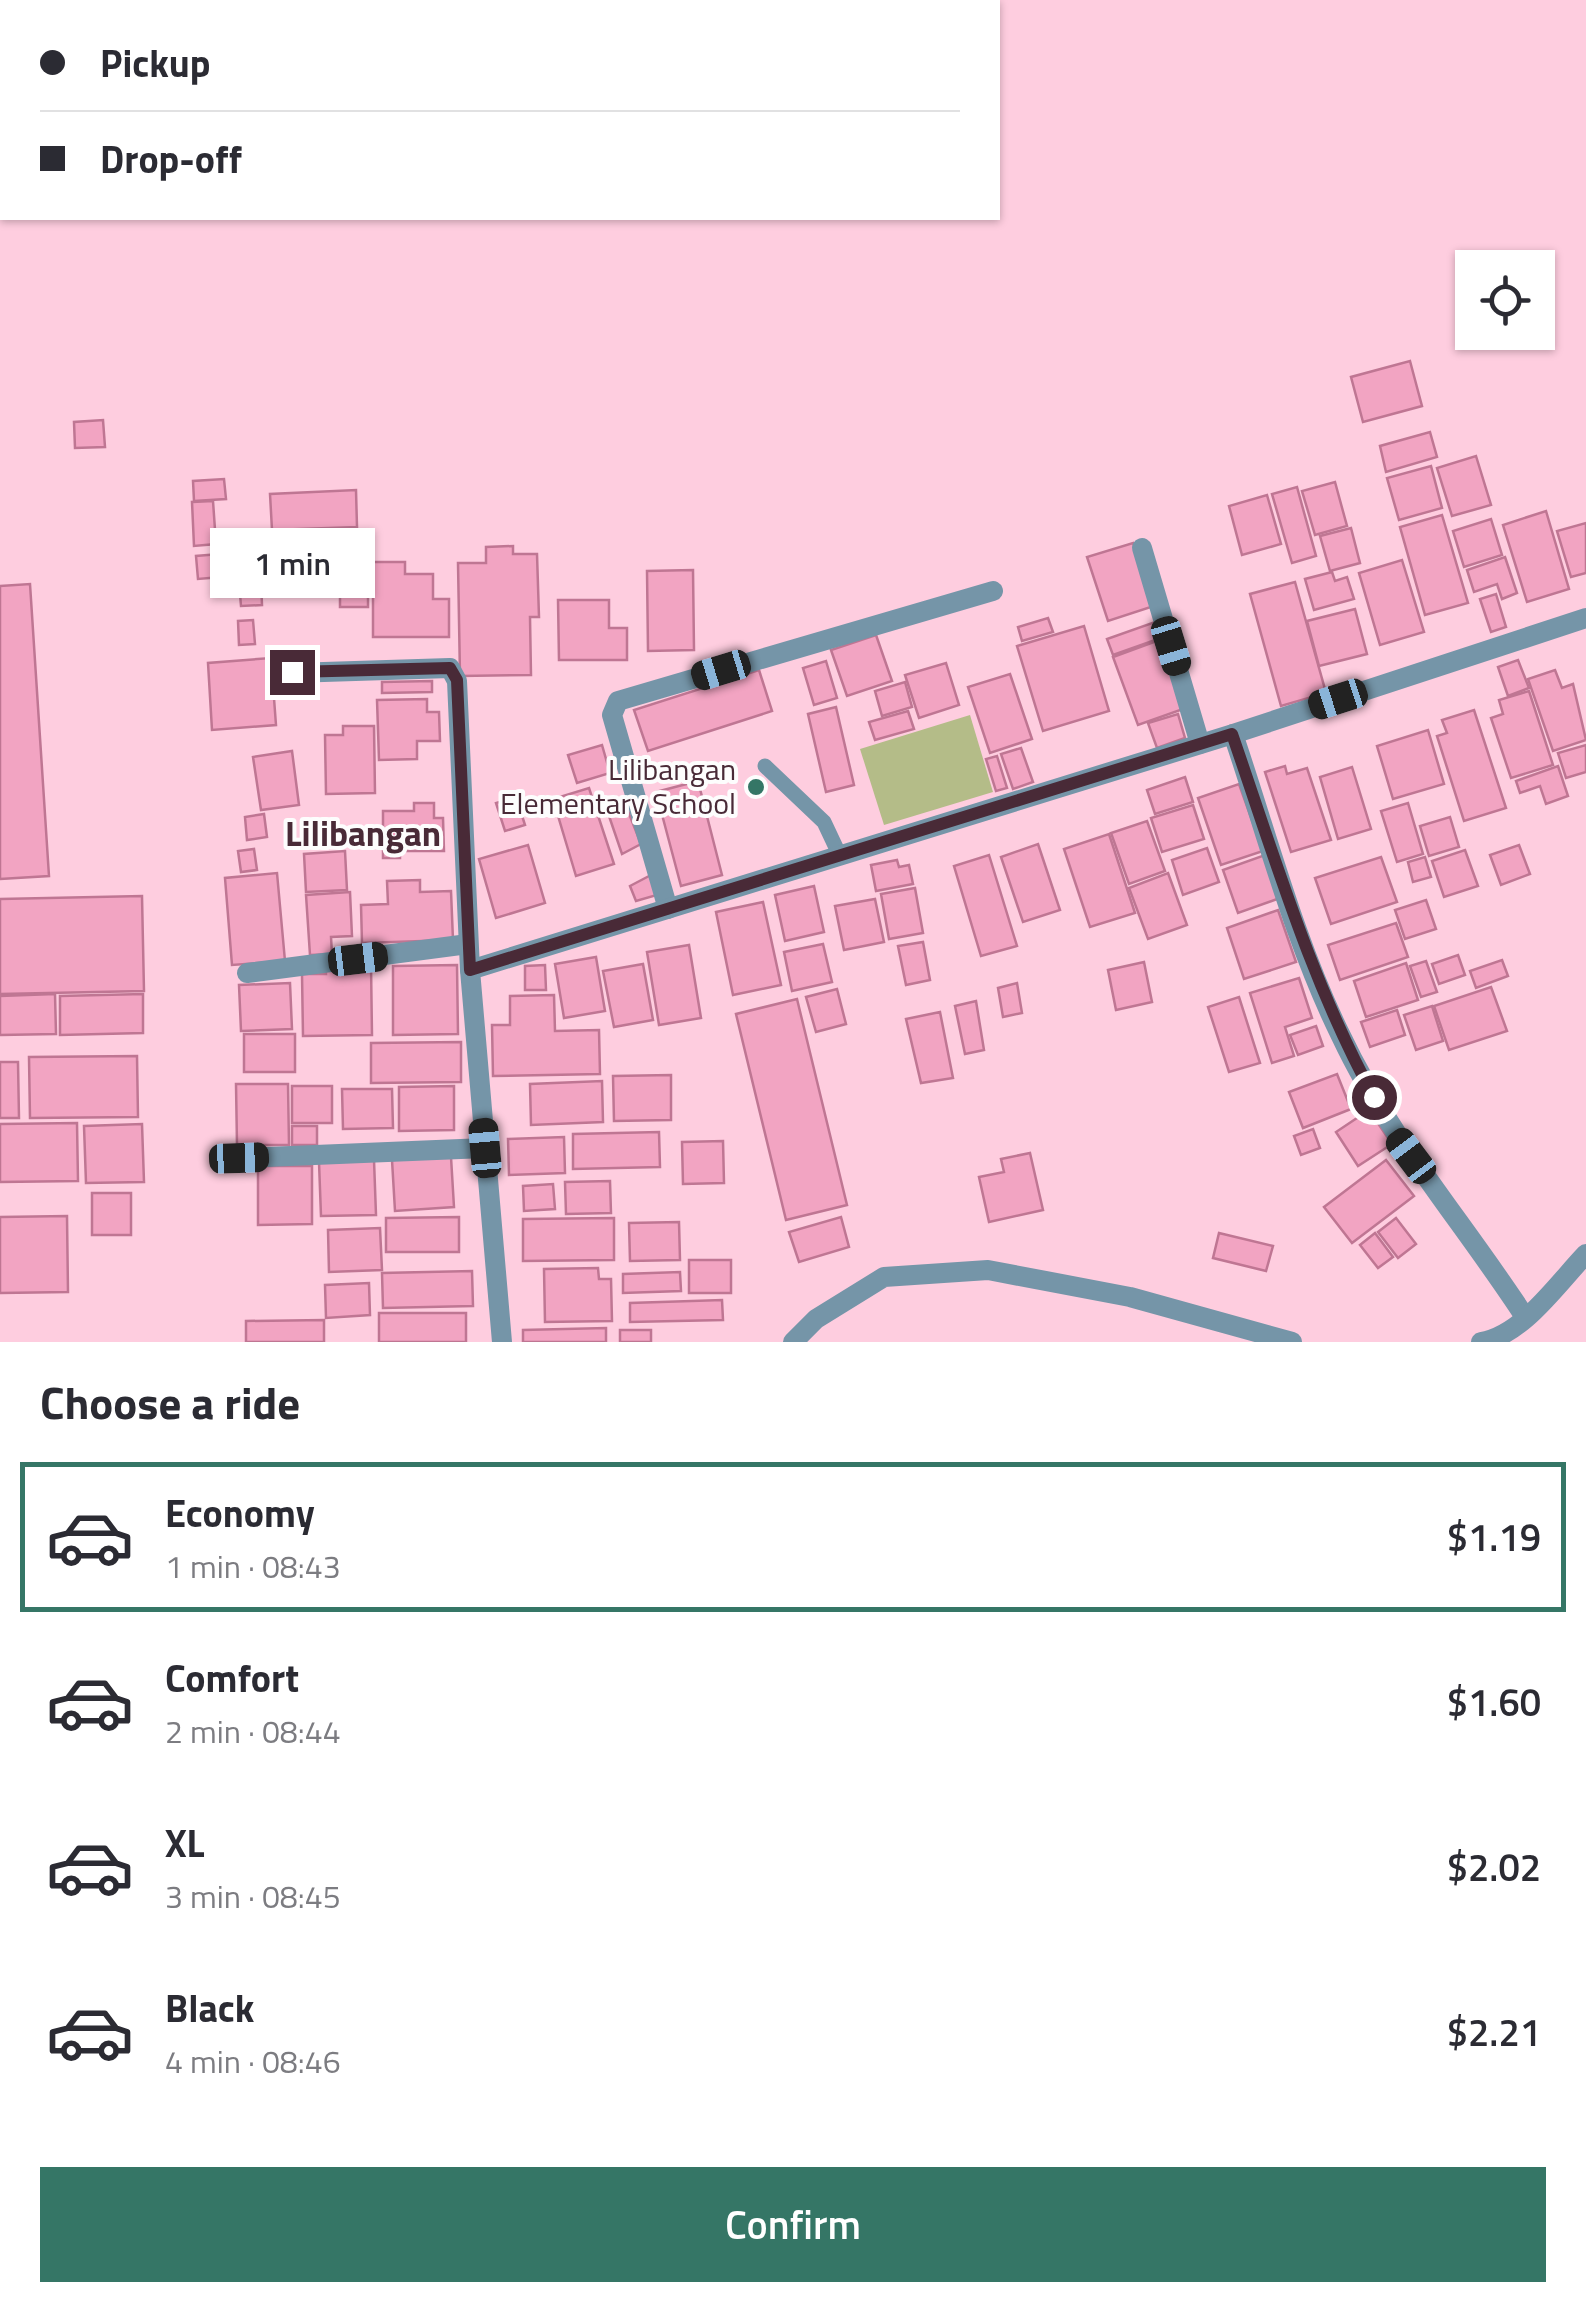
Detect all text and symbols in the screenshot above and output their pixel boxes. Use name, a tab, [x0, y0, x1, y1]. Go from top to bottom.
text: Pickup	[100, 34, 210, 92]
text: Drop-off	[100, 130, 242, 188]
map controls	[1455, 250, 1555, 350]
button: locate	[1455, 250, 1555, 350]
callout: 1 min	[210, 527, 374, 597]
text: 1 min	[254, 539, 331, 587]
car	[1148, 613, 1194, 679]
car	[688, 647, 754, 693]
route end	[270, 650, 315, 695]
car	[1305, 675, 1371, 723]
place label: Lilibangan Elementary School	[500, 746, 736, 826]
marker: Lilibangan Elementary School	[745, 776, 767, 798]
district label: Lilibangan	[285, 806, 441, 860]
car	[326, 940, 390, 978]
route start	[1352, 1075, 1397, 1120]
car	[467, 1117, 503, 1179]
car	[1381, 1123, 1441, 1189]
car	[208, 1142, 270, 1174]
text: Choose a ride	[40, 1368, 300, 1436]
text: Economy	[165, 1484, 315, 1542]
icon: car	[45, 1492, 135, 1582]
text: $1.19	[1447, 1508, 1541, 1566]
text: 1 min · 08:43	[165, 1542, 341, 1590]
text: Comfort	[165, 1649, 299, 1707]
icon: car	[45, 1657, 135, 1747]
text: $1.60	[1447, 1673, 1541, 1731]
text: 2 min · 08:44	[165, 1707, 341, 1755]
text: XL	[165, 1814, 205, 1872]
icon: car	[45, 1822, 135, 1912]
text: $2.02	[1447, 1838, 1541, 1896]
text: 3 min · 08:45	[165, 1872, 341, 1920]
text: Black	[165, 1979, 254, 2037]
icon: car	[45, 1987, 135, 2077]
text: $2.21	[1447, 2003, 1541, 2061]
text: 4 min · 08:46	[165, 2037, 341, 2085]
button: Confirm	[40, 2167, 1546, 2282]

